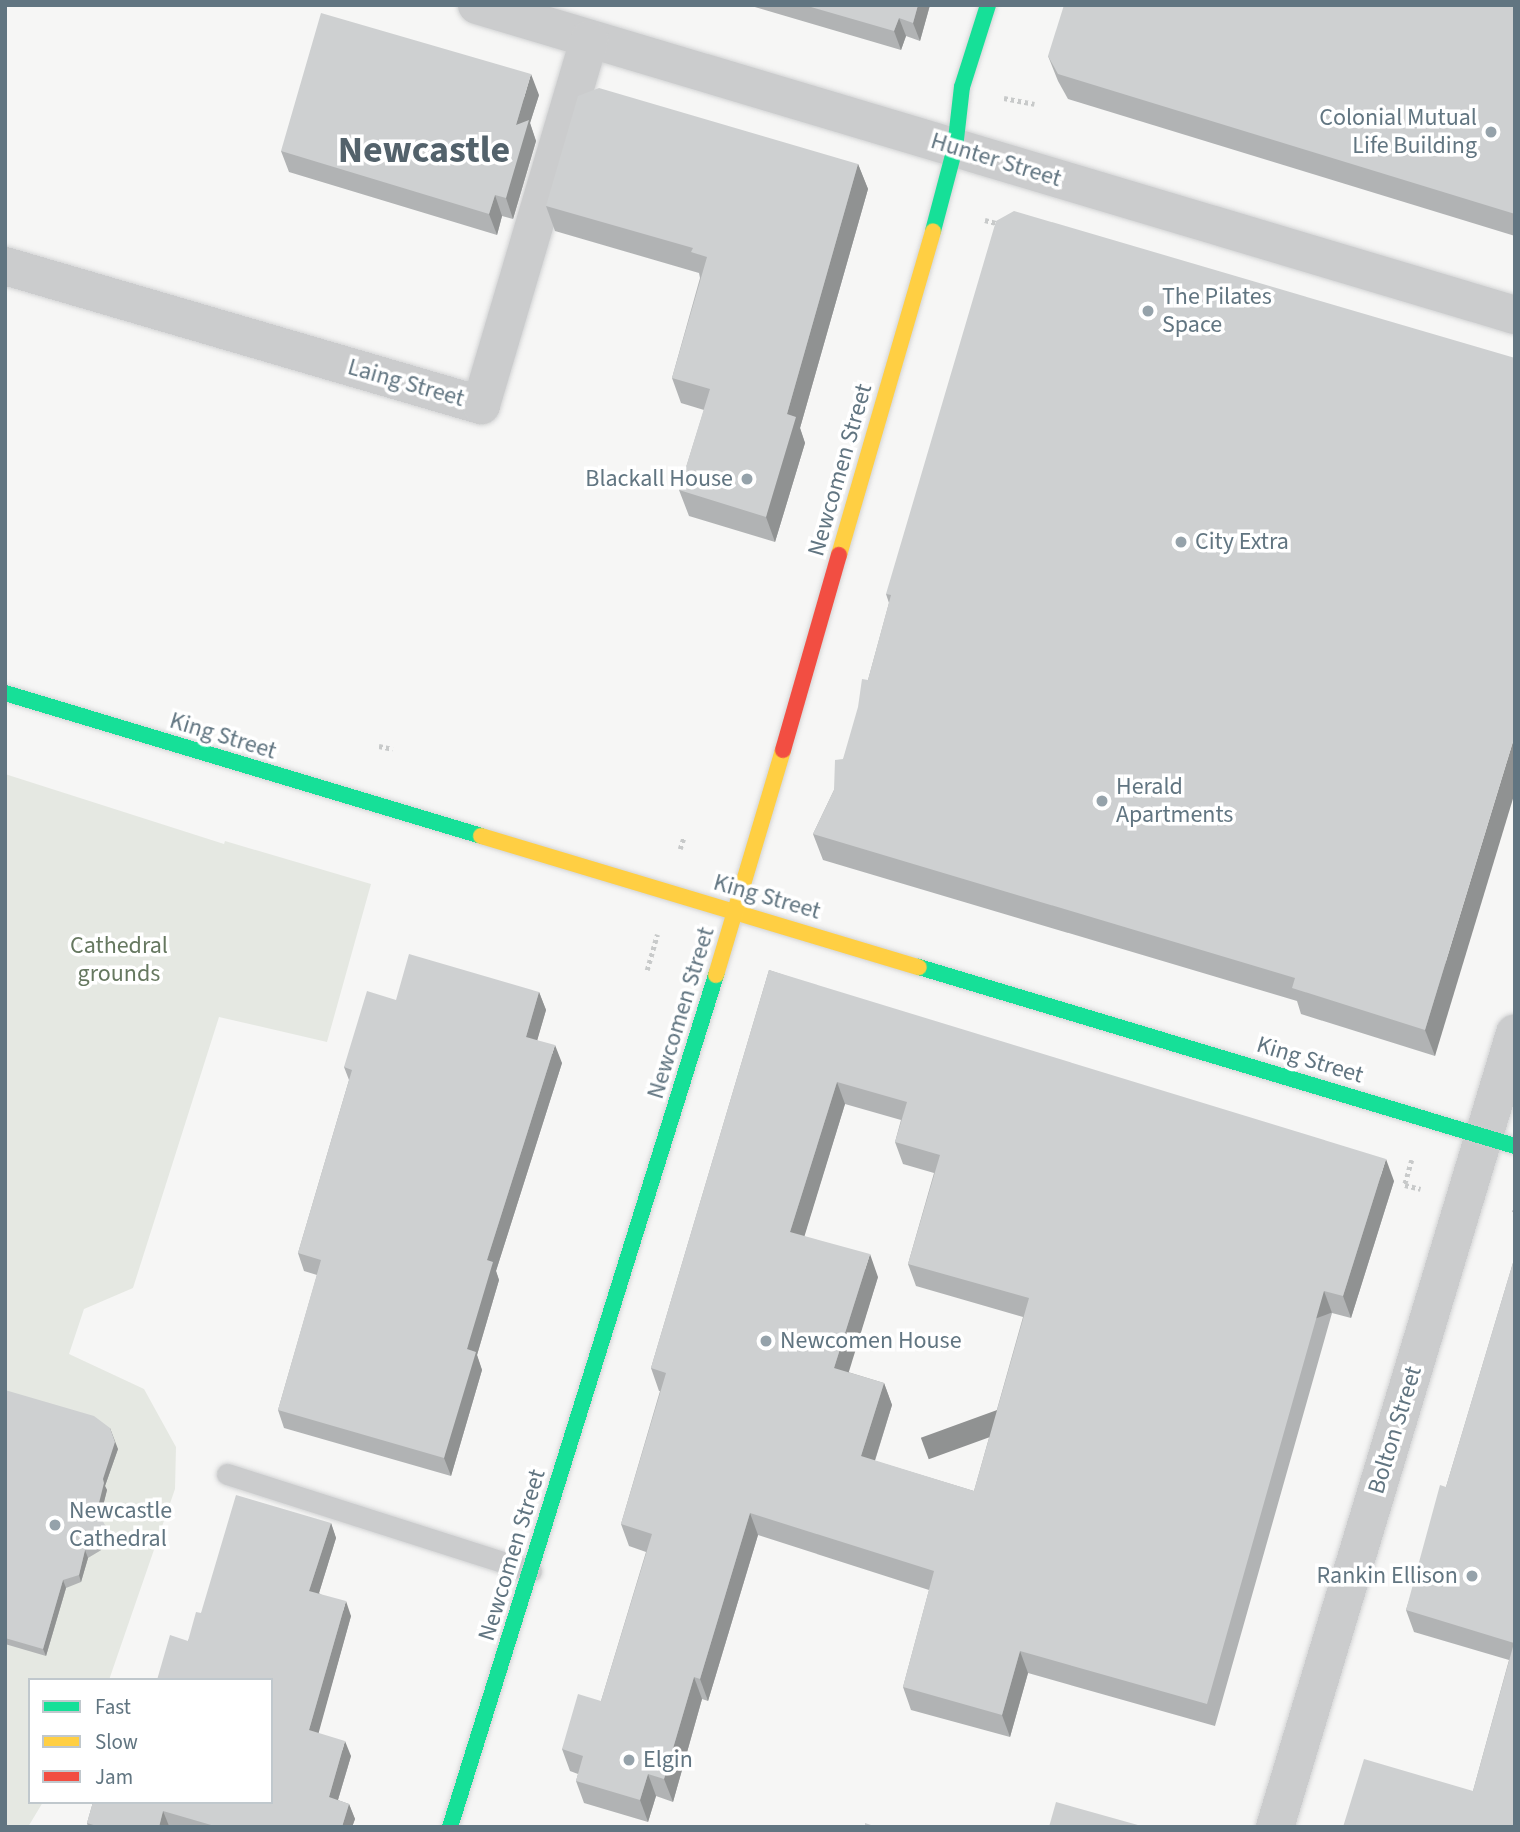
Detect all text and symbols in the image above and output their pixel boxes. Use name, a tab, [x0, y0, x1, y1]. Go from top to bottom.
place label: Colonial Mutual Life Building	[1319, 104, 1477, 160]
marker: Colonial Mutual Life Building	[1483, 124, 1499, 140]
street label: Hunter Street	[927, 127, 1065, 193]
district label: Newcastle	[338, 128, 510, 174]
place label: The Pilates Space	[1162, 283, 1272, 339]
marker: The Pilates Space	[1140, 303, 1156, 319]
street label: Laing Street	[344, 353, 468, 413]
street label: Newcomen Street	[802, 380, 878, 560]
place label: Blackall House	[585, 465, 733, 493]
marker: Blackall House	[739, 471, 755, 487]
place label: City Extra	[1195, 528, 1289, 556]
marker: City Extra	[1173, 534, 1189, 550]
street label: King Street	[166, 706, 280, 766]
place label: Herald Apartments	[1116, 773, 1233, 829]
marker: Herald Apartments	[1094, 793, 1110, 809]
street label: King Street	[710, 868, 824, 926]
street label: Newcomen Street	[641, 924, 721, 1102]
park label: Cathedral grounds	[70, 932, 168, 988]
street label: King Street	[1253, 1030, 1367, 1090]
place label: Newcomen House	[780, 1327, 962, 1355]
marker: Newcomen House	[758, 1333, 774, 1349]
street label: Bolton Street	[1362, 1363, 1428, 1497]
street label: Newcomen Street	[472, 1466, 552, 1644]
place label: Newcastle Cathedral	[69, 1497, 172, 1553]
marker: Newcastle Cathedral	[47, 1517, 63, 1533]
place label: Rankin Ellison	[1317, 1562, 1458, 1590]
marker: Rankin Ellison	[1464, 1568, 1480, 1584]
legend	[28, 1678, 273, 1804]
text: Fast	[95, 1692, 131, 1722]
text: Slow	[95, 1727, 138, 1757]
place label: Elgin	[643, 1746, 693, 1774]
marker: Elgin	[621, 1752, 637, 1768]
text: Jam	[95, 1762, 133, 1792]

